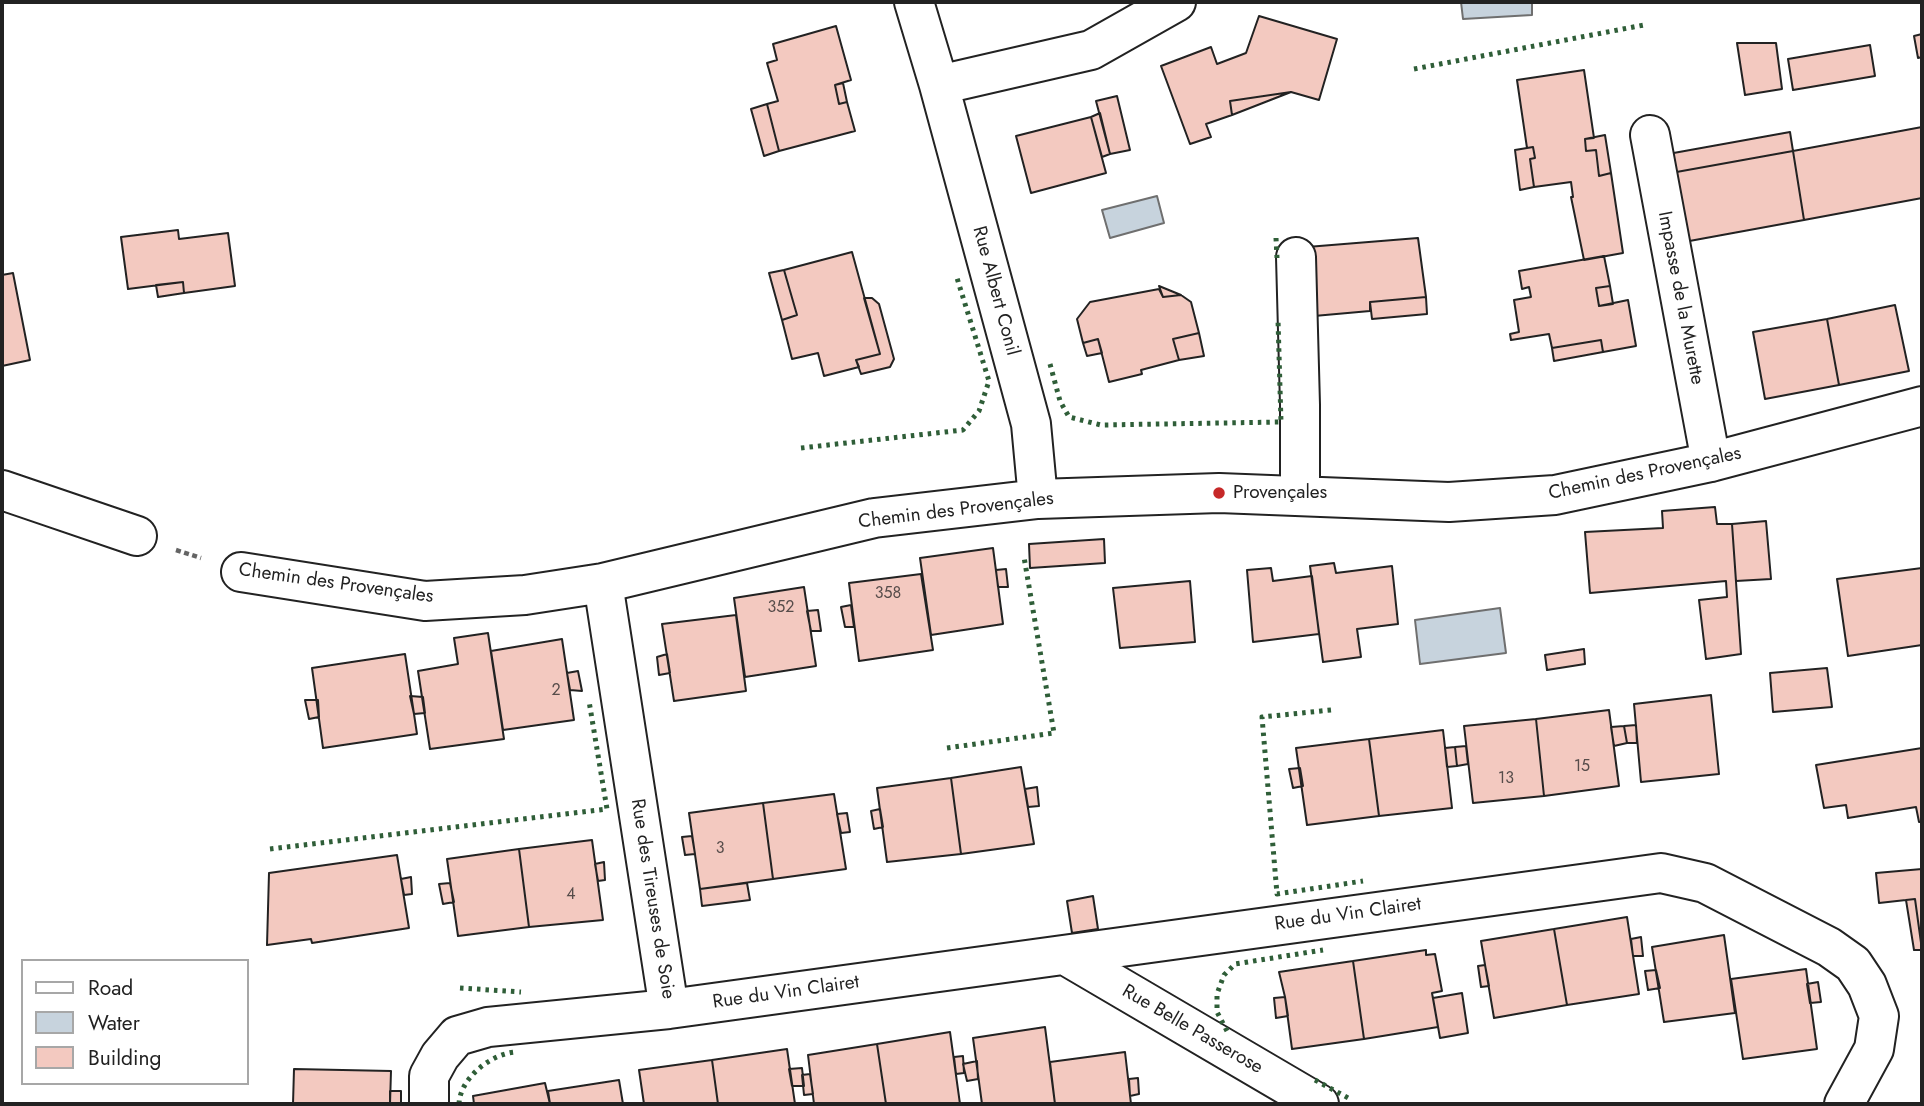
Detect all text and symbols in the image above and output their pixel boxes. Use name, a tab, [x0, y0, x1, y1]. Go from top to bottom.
street label: Impasse de la Murette	[1652, 209, 1708, 387]
street label: Rue Albert Conil	[967, 224, 1023, 358]
street label: Chemin des Provençales	[1547, 442, 1743, 506]
place label: Provençales	[1233, 482, 1327, 504]
marker: Provençales	[1211, 485, 1227, 501]
street label: Chemin des Provençales	[857, 488, 1055, 534]
street label: Chemin des Provençales	[237, 559, 435, 609]
house number: 358	[875, 584, 901, 604]
house number: 352	[768, 598, 794, 618]
house number: 2	[551, 681, 561, 701]
house number: 15	[1574, 757, 1590, 777]
house number: 13	[1498, 769, 1514, 789]
street label: Rue des Tireuses de Soie	[625, 797, 679, 1001]
house number: 3	[716, 839, 724, 859]
house number: 4	[566, 885, 576, 905]
street label: Rue du Vin Clairet	[1273, 893, 1423, 937]
legend	[21, 959, 248, 1085]
street label: Rue du Vin Clairet	[711, 971, 861, 1015]
text: Road	[88, 973, 133, 1003]
street label: Rue Belle Passerose	[1118, 980, 1266, 1080]
text: Water	[88, 1008, 140, 1038]
text: Building	[88, 1043, 161, 1073]

